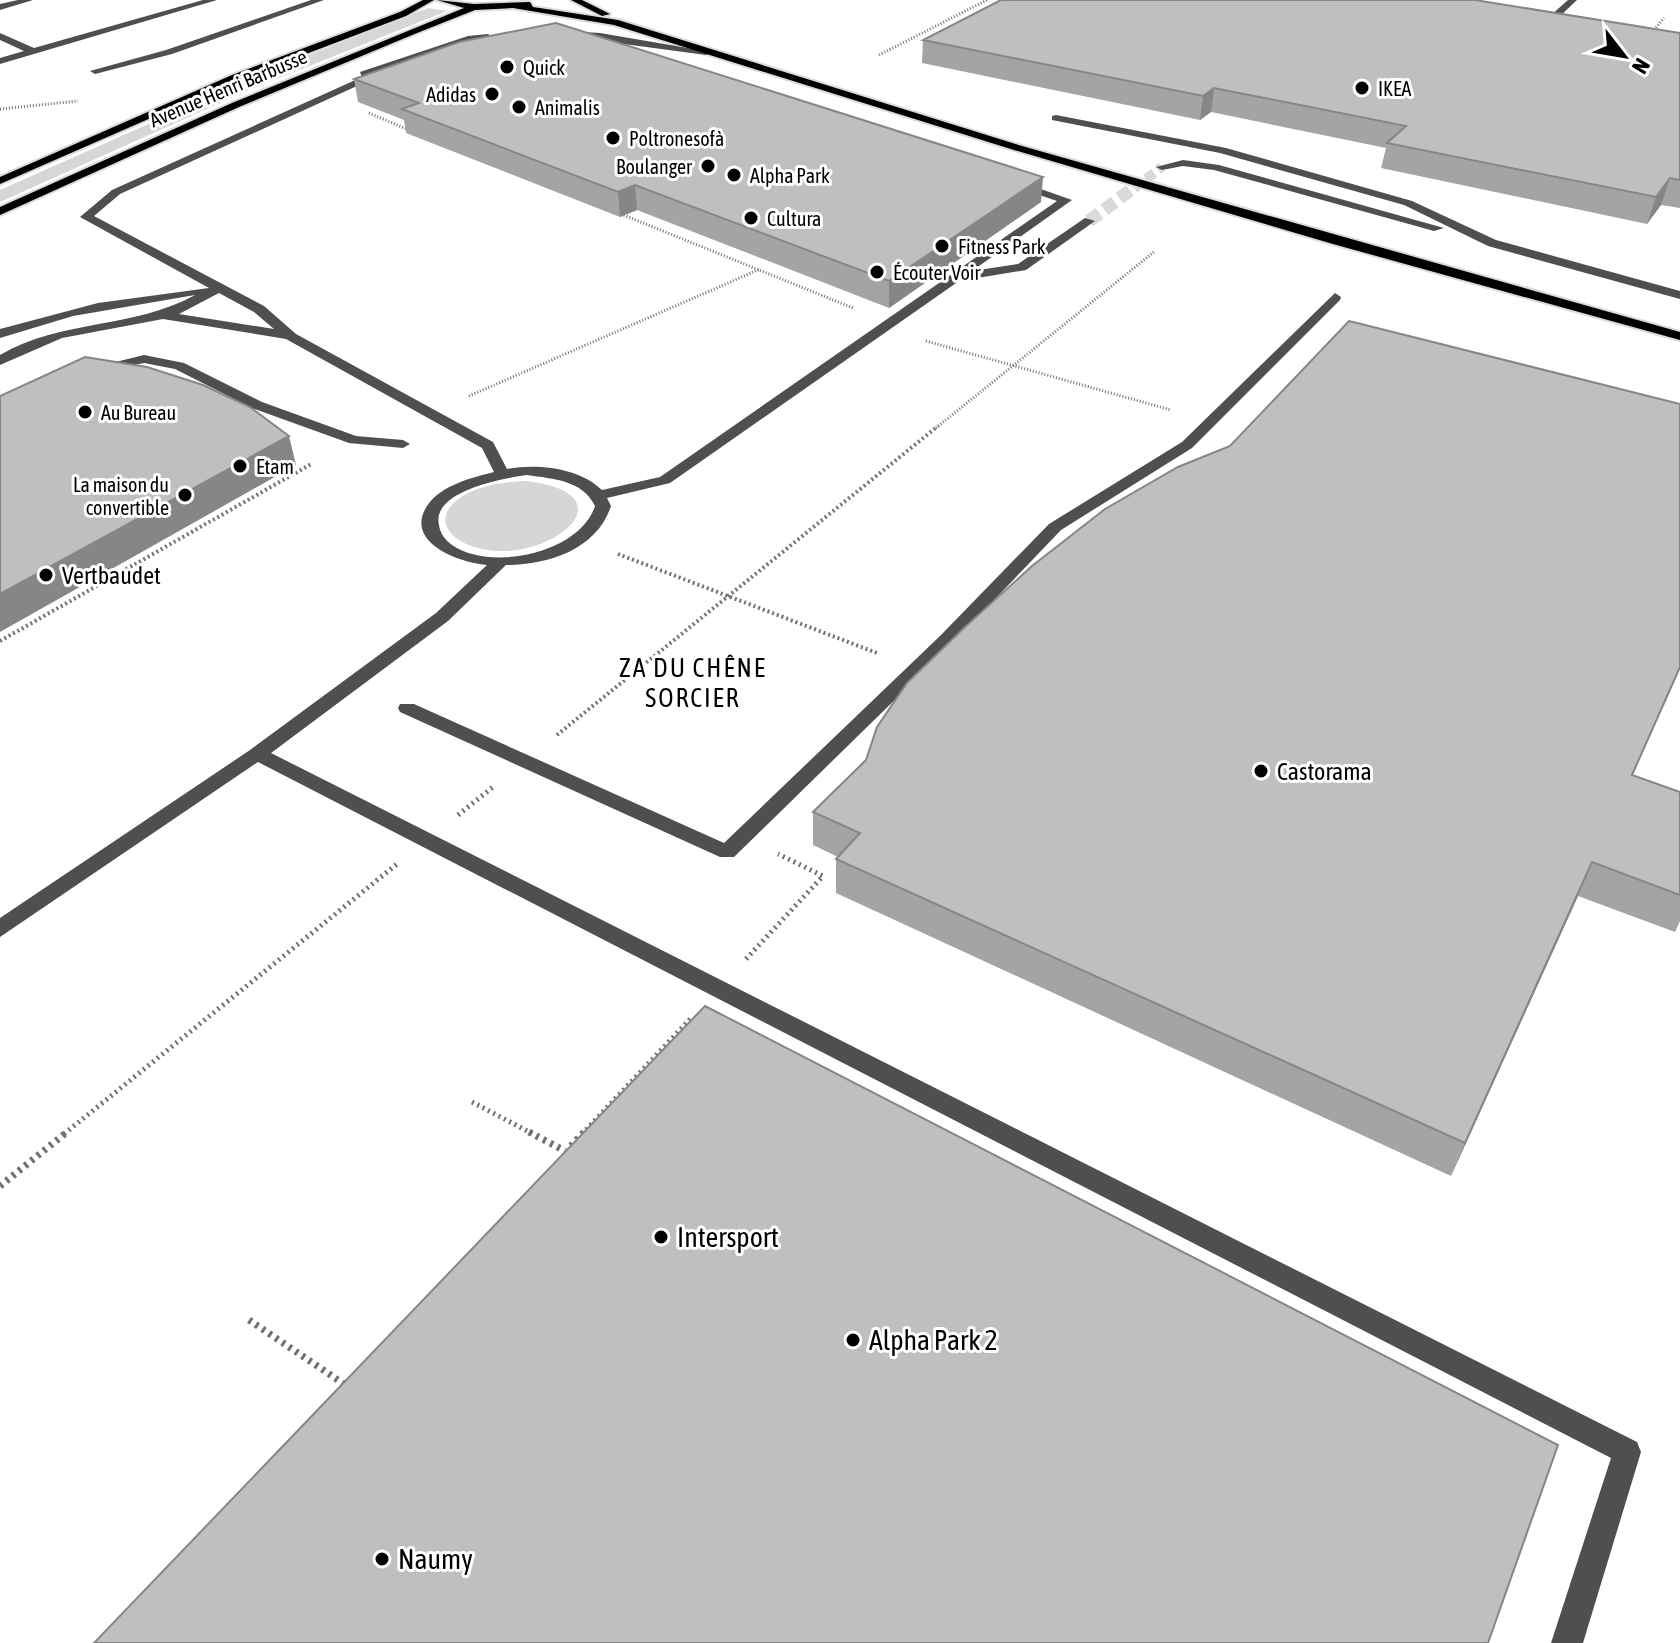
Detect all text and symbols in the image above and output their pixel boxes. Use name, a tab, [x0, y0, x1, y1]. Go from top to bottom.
north arrow	[1584, 16, 1664, 96]
street label: Avenue Henri Barbusse	[146, 44, 310, 132]
text: N	[1627, 54, 1656, 79]
place label: Quick	[523, 56, 565, 79]
marker: Quick	[498, 58, 516, 76]
place label: IKEA	[1378, 77, 1411, 100]
marker: IKEA	[1353, 79, 1371, 97]
place label: Adidas	[426, 83, 476, 106]
marker: Adidas	[483, 85, 501, 103]
place label: Animalis	[535, 96, 600, 119]
marker: Animalis	[510, 98, 528, 116]
place label: Poltronesofà	[629, 127, 724, 150]
marker: Poltronesofà	[604, 129, 622, 147]
place label: Boulanger	[616, 155, 693, 178]
marker: Boulanger	[699, 157, 717, 175]
place label: Alpha Park	[750, 164, 830, 187]
marker: Alpha Park	[725, 166, 743, 184]
place label: Cultura	[767, 207, 821, 230]
marker: Cultura	[742, 209, 760, 227]
place label: Fitness Park	[958, 235, 1046, 258]
marker: Fitness Park	[933, 237, 951, 255]
place label: Écouter Voir	[893, 261, 981, 284]
marker: Écouter Voir	[868, 263, 886, 281]
place label: Au Bureau	[101, 401, 176, 424]
marker: Au Bureau	[76, 403, 94, 421]
place label: Etam	[256, 455, 294, 478]
marker: Etam	[231, 457, 249, 475]
place label: La maison du convertible	[73, 473, 169, 519]
marker: La maison du convertible	[176, 486, 194, 504]
place label: Vertbaudet	[62, 562, 161, 589]
marker: Vertbaudet	[37, 566, 55, 584]
district label: ZA DU CHÊNE SORCIER	[619, 653, 767, 713]
place label: Castorama	[1277, 758, 1372, 785]
marker: Castorama	[1252, 762, 1270, 780]
place label: Intersport	[677, 1221, 779, 1253]
marker: Intersport	[652, 1228, 670, 1246]
place label: Alpha Park 2	[869, 1324, 998, 1356]
marker: Alpha Park 2	[844, 1331, 862, 1349]
place label: Naumy	[398, 1543, 473, 1575]
marker: Naumy	[373, 1550, 391, 1568]

